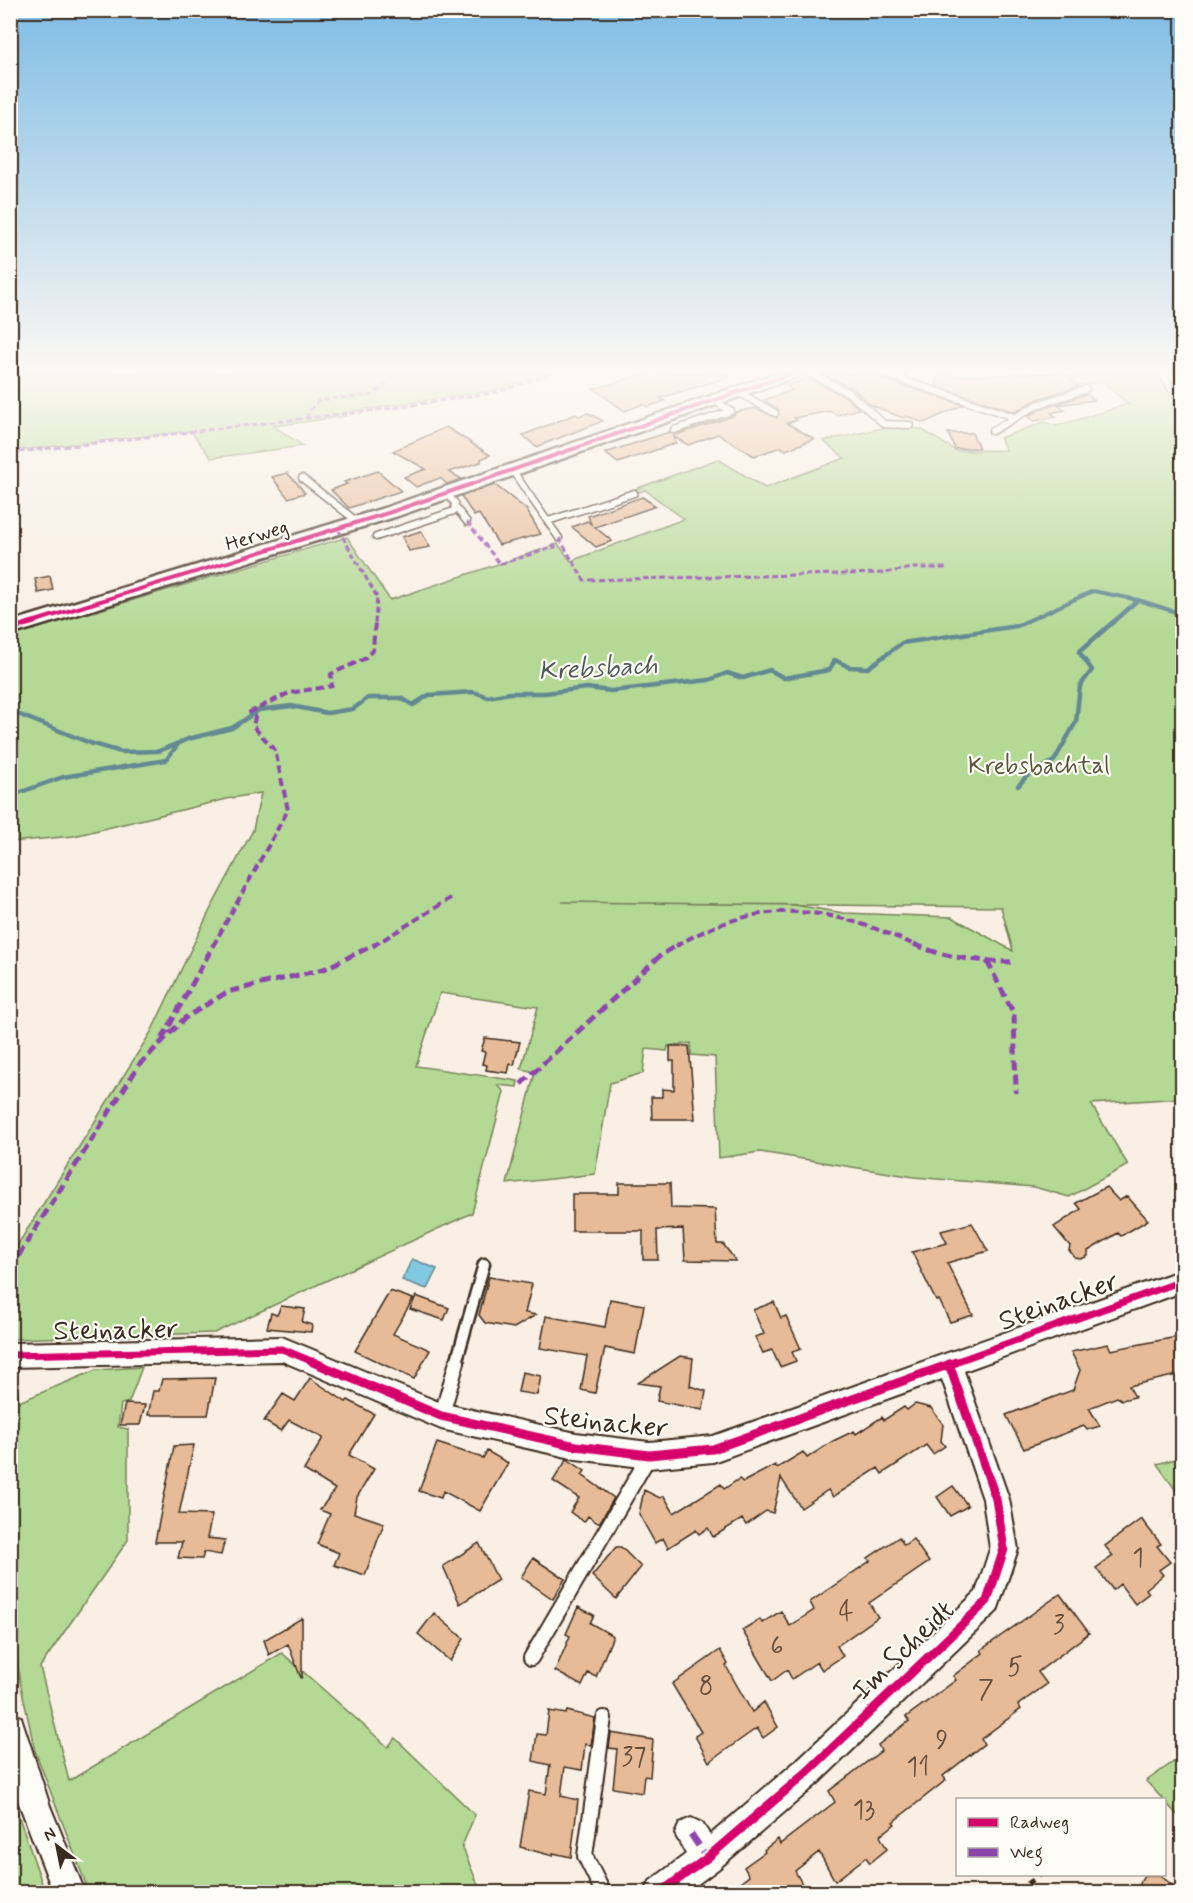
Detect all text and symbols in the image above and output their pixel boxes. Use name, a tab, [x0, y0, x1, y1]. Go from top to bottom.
street label: Herweg	[222, 514, 292, 558]
water label: Krebsbach	[538, 649, 658, 689]
park label: Krebsbachtal	[968, 751, 1110, 782]
street label: Steinacker	[994, 1263, 1124, 1341]
street label: Steinacker	[53, 1311, 179, 1351]
street label: Steinacker	[542, 1398, 670, 1448]
house number: 1	[1132, 1542, 1144, 1576]
street label: Im Scheidt	[845, 1593, 963, 1709]
house number: 4	[838, 1596, 854, 1630]
house number: 3	[1053, 1609, 1065, 1643]
house number: 6	[770, 1630, 784, 1664]
house number: 5	[1007, 1651, 1023, 1685]
house number: 8	[699, 1670, 713, 1704]
house number: 7	[978, 1674, 994, 1708]
house number: 9	[936, 1724, 948, 1758]
house number: 37	[622, 1741, 646, 1775]
house number: 11	[907, 1751, 929, 1785]
house number: 13	[853, 1794, 875, 1828]
legend	[956, 1798, 1166, 1876]
text: Radweg	[1010, 1811, 1069, 1835]
north arrow	[27, 1816, 87, 1876]
text: N	[40, 1823, 60, 1846]
text: Weg	[1010, 1841, 1043, 1867]

